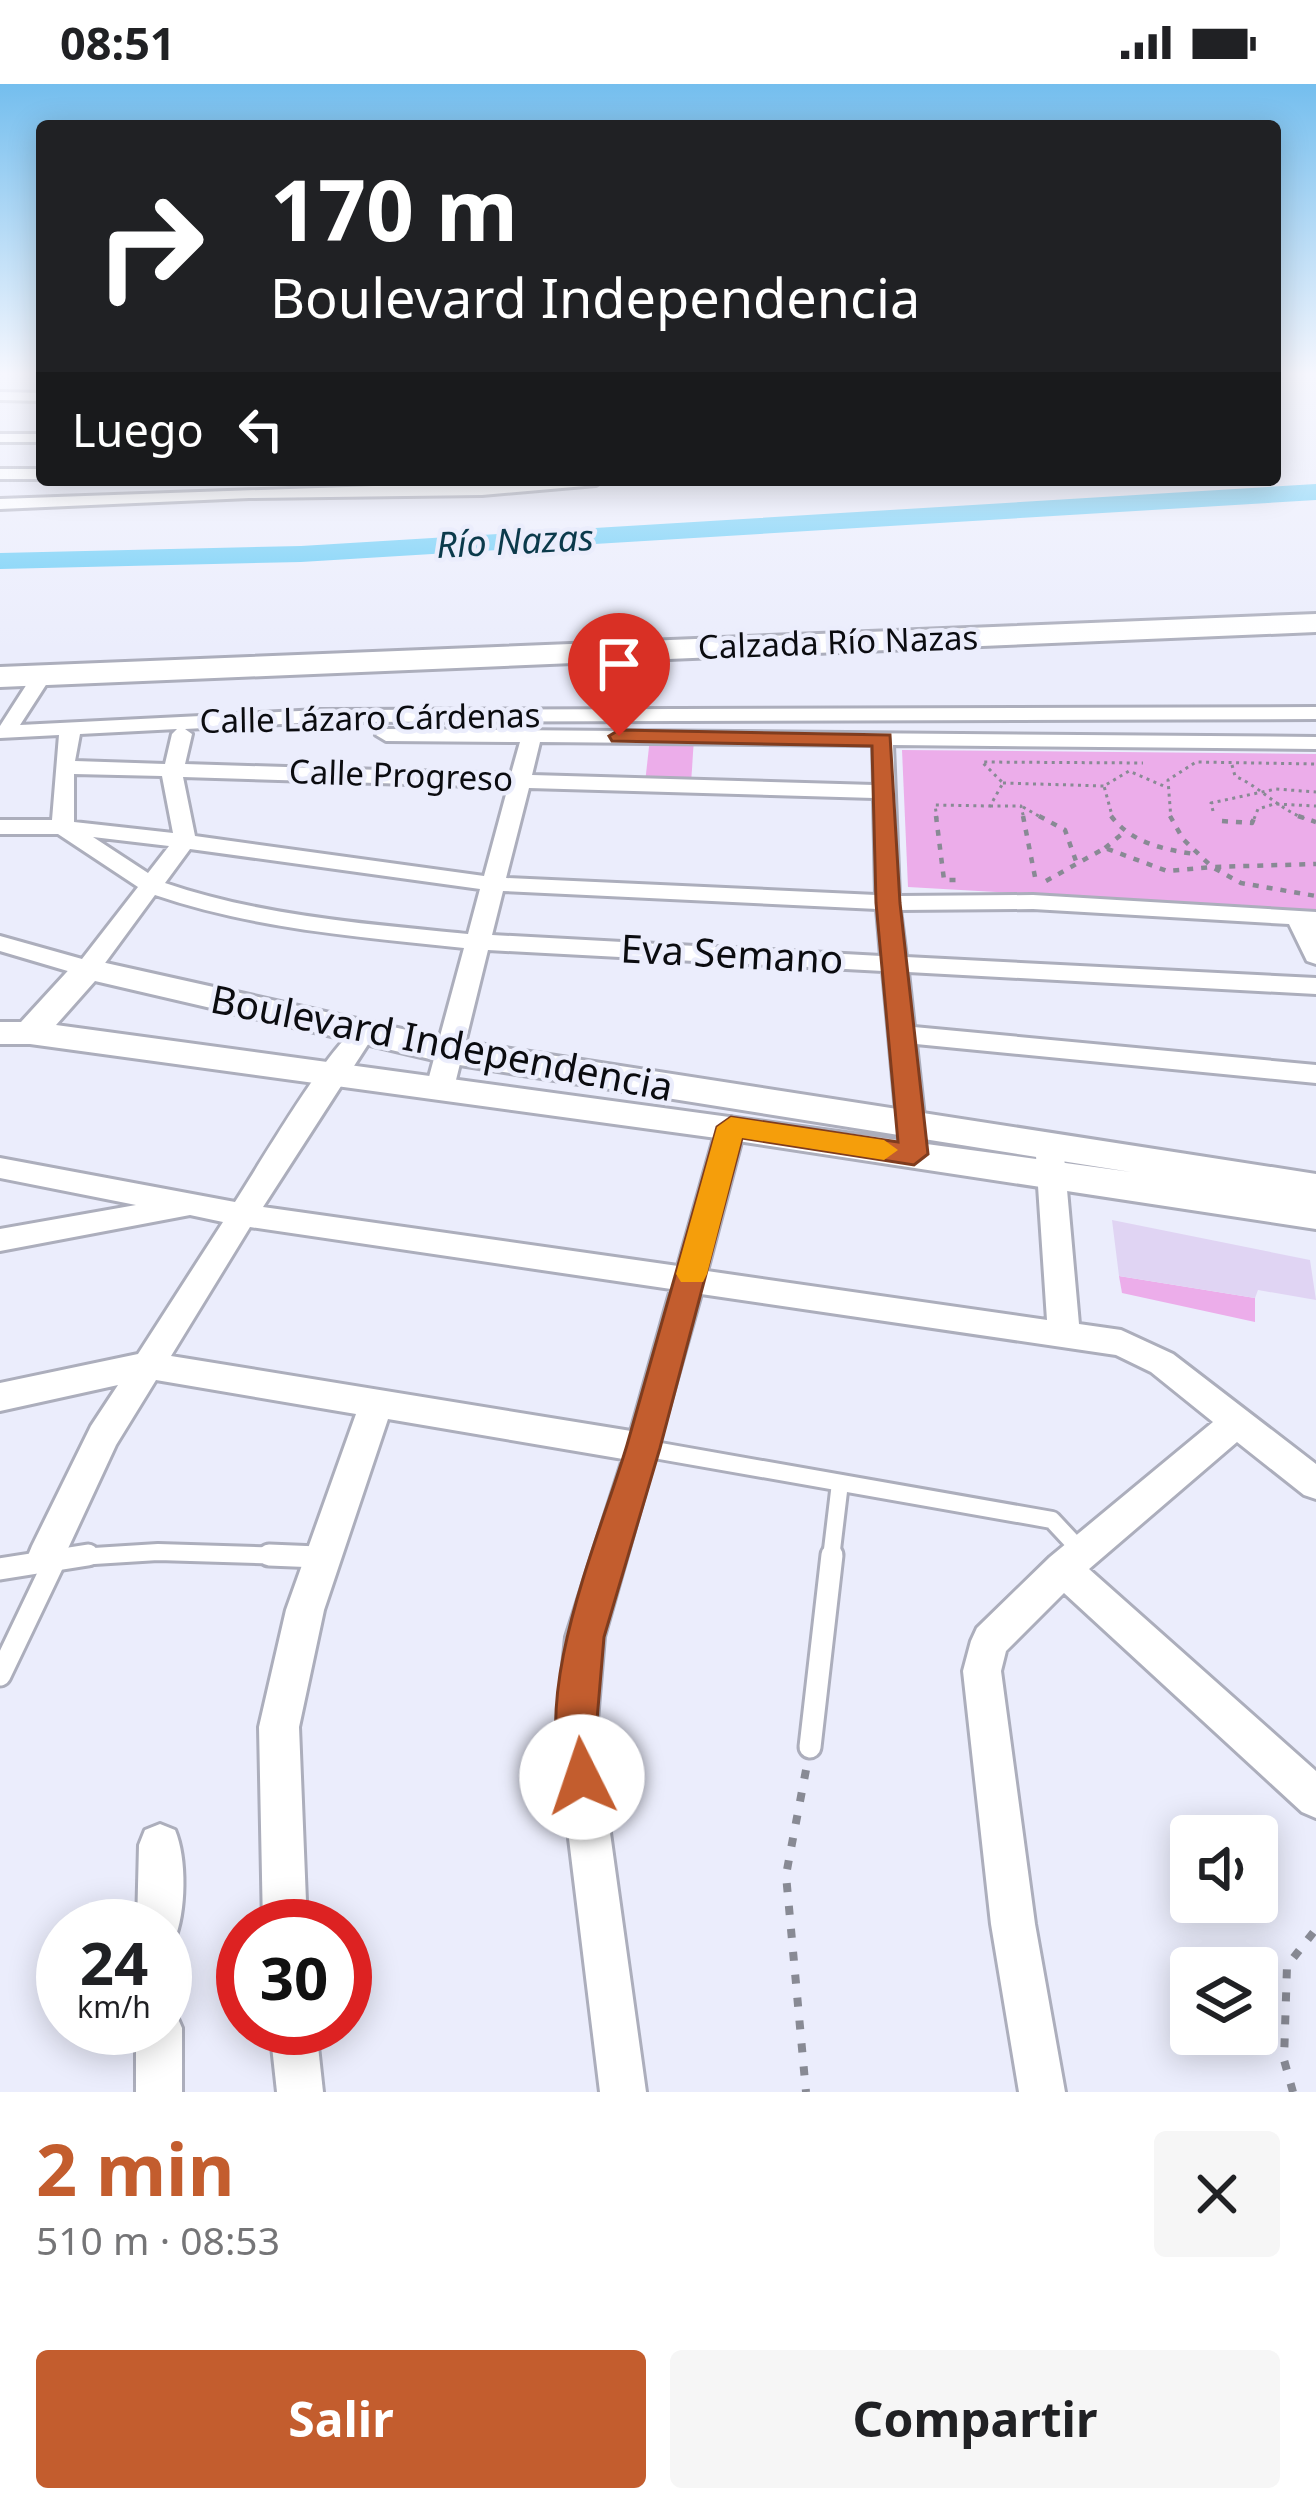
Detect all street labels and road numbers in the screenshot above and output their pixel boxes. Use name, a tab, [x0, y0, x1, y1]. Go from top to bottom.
street label: Calzada Río Nazas	[697, 614, 979, 669]
street label: Calle Lázaro Cárdenas	[199, 692, 541, 743]
street label: Calle Progreso	[288, 748, 514, 801]
street label: Eva Semano	[619, 920, 845, 985]
street label: Boulevard Independencia	[207, 971, 678, 1112]

